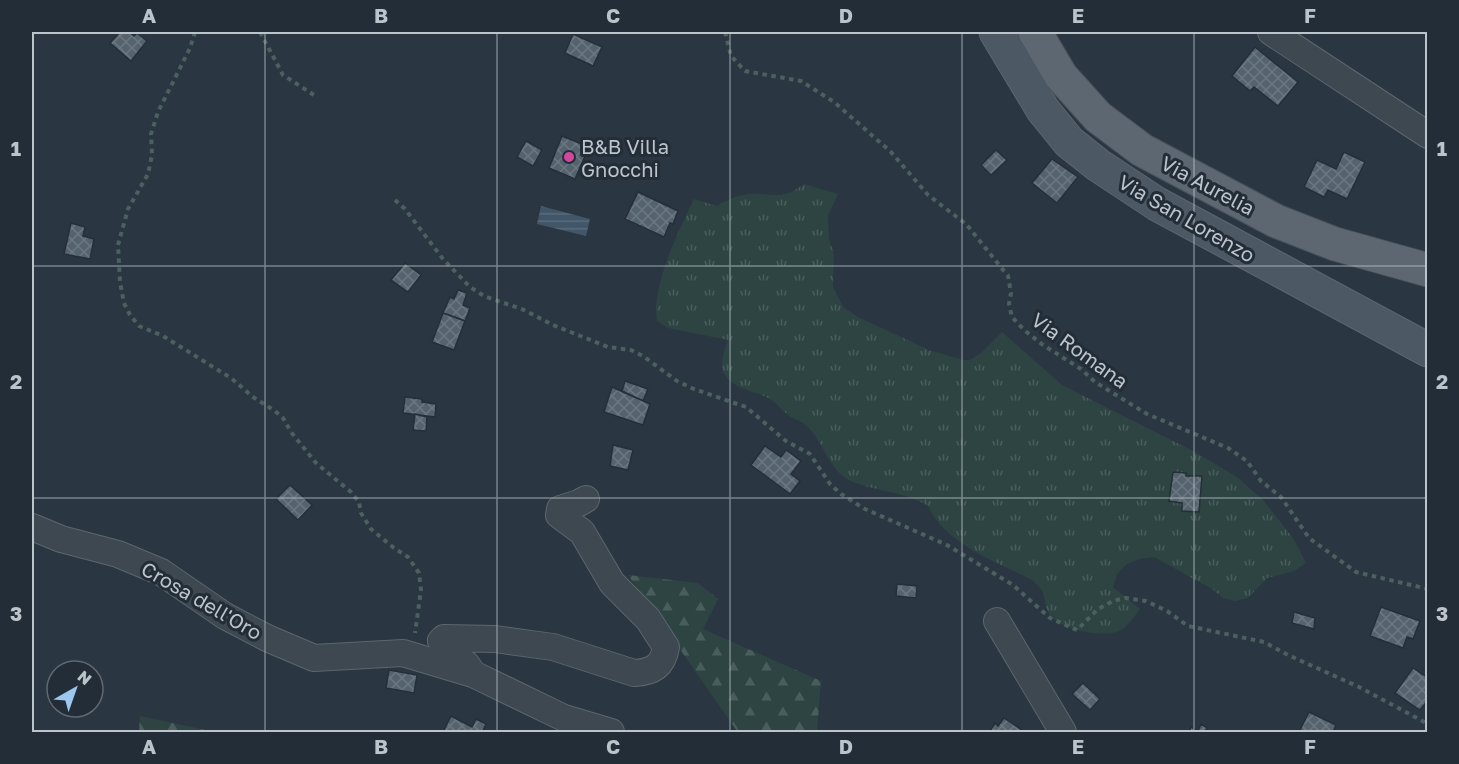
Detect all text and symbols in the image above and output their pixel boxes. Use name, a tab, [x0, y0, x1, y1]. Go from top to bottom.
text: A	[142, 3, 156, 27]
text: B	[374, 3, 388, 27]
text: C	[606, 3, 620, 27]
text: D	[839, 3, 853, 27]
text: E	[1072, 3, 1084, 27]
text: F	[1304, 3, 1316, 27]
place label: B&B Villa Gnocchi	[581, 134, 669, 181]
text: 1	[11, 136, 21, 160]
text: 1	[1437, 136, 1447, 160]
marker: B&B Villa Gnocchi	[562, 150, 576, 164]
street label: Via Aurelia	[1157, 150, 1259, 220]
street label: Via San Lorenzo	[1115, 169, 1259, 267]
street label: Via Romana	[1027, 307, 1133, 393]
text: 2	[10, 369, 22, 393]
text: 2	[1436, 369, 1448, 393]
street label: Crosa dell'Oro	[138, 556, 266, 644]
text: 3	[10, 601, 22, 625]
text: 3	[1436, 601, 1448, 625]
north arrow	[45, 659, 105, 719]
text: N	[74, 666, 96, 689]
text: A	[142, 734, 156, 758]
text: B	[374, 734, 388, 758]
text: C	[606, 734, 620, 758]
text: D	[839, 734, 853, 758]
text: E	[1072, 734, 1084, 758]
text: F	[1304, 734, 1316, 758]

